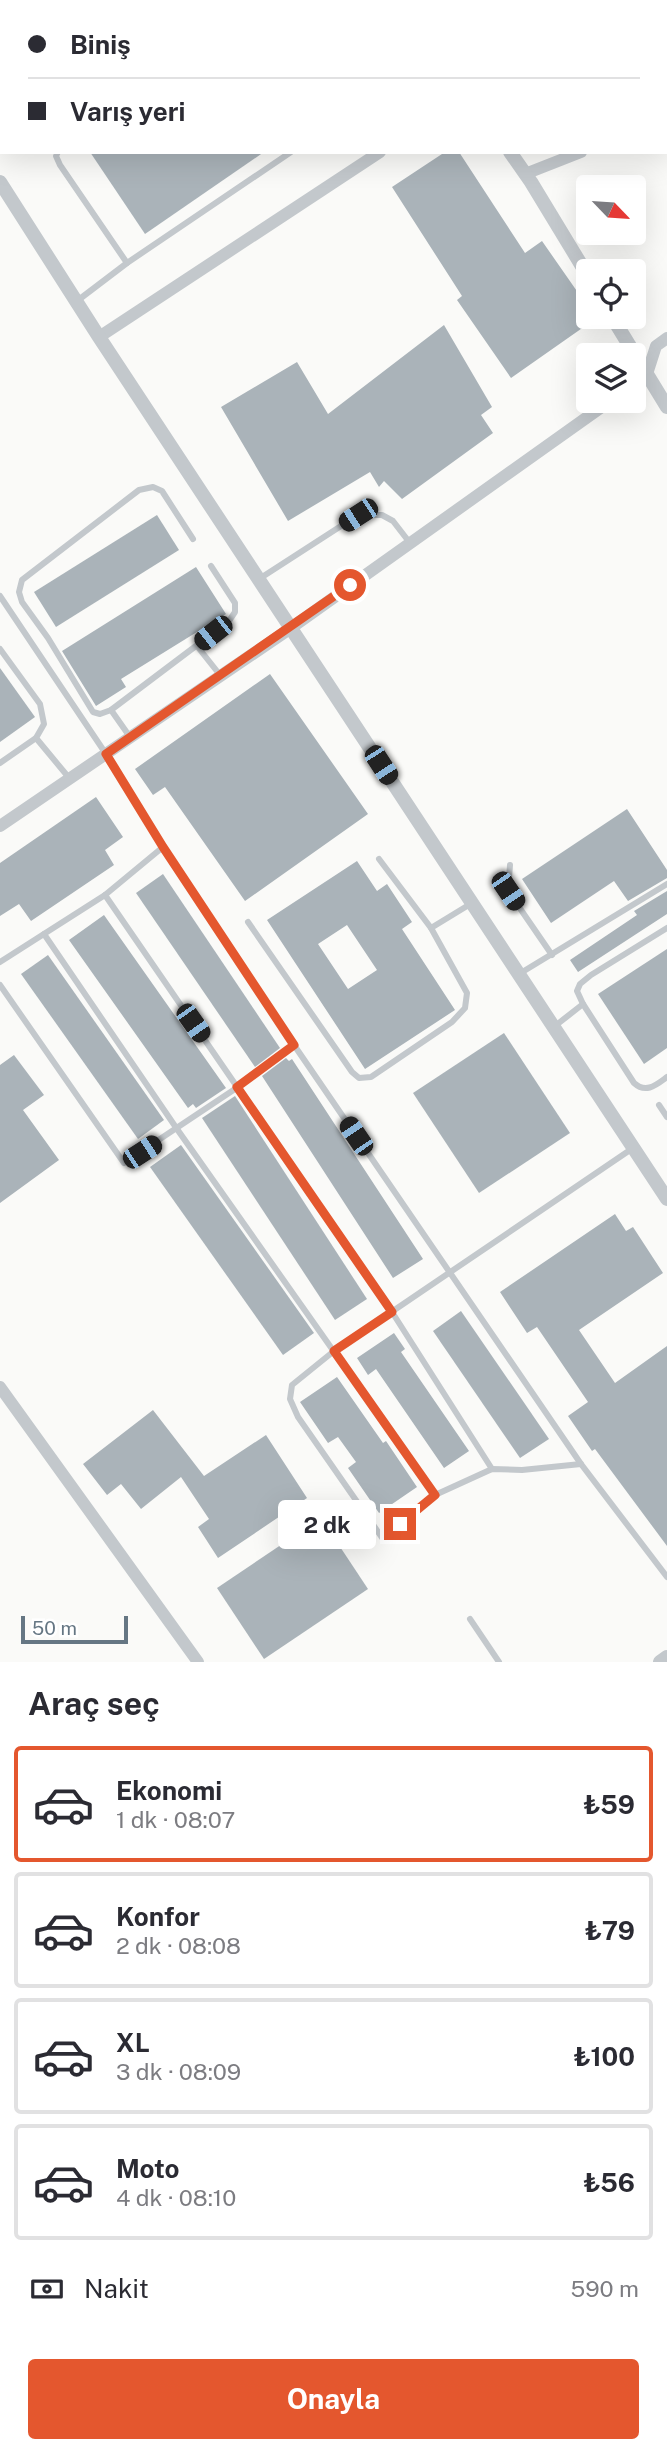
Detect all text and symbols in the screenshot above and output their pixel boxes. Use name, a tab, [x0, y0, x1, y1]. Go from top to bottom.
text: Biniş	[70, 29, 131, 60]
text: Varış yeri	[70, 96, 185, 127]
north arrow	[576, 175, 646, 245]
map controls	[576, 175, 646, 413]
button: locate	[576, 259, 646, 329]
button: layers	[576, 343, 646, 413]
car	[335, 495, 382, 535]
route start	[334, 569, 366, 601]
car	[190, 612, 237, 654]
car	[361, 742, 402, 788]
car	[488, 868, 529, 914]
car	[173, 1000, 214, 1046]
car	[336, 1113, 377, 1159]
car	[119, 1132, 166, 1172]
callout: 2 dk	[278, 1500, 376, 1548]
route end	[384, 1508, 416, 1540]
text: 2 dk	[303, 1511, 351, 1538]
scale bar	[21, 1613, 128, 1645]
text: 50 m	[32, 1617, 77, 1639]
text: Araç seç	[28, 1685, 160, 1722]
icon: car	[32, 1773, 95, 1836]
text: Ekonomi	[116, 1775, 222, 1806]
text: ₺59	[583, 1789, 635, 1820]
text: 1 dk · 08:07	[116, 1806, 235, 1833]
icon: car	[32, 1899, 95, 1962]
text: Konfor	[116, 1901, 200, 1932]
text: ₺79	[585, 1915, 635, 1946]
text: 2 dk · 08:08	[116, 1932, 241, 1959]
icon: car	[32, 2025, 95, 2088]
text: XL	[116, 2027, 150, 2058]
text: ₺100	[573, 2041, 635, 2072]
text: 3 dk · 08:09	[116, 2058, 241, 2085]
icon: car	[32, 2151, 95, 2214]
text: Moto	[116, 2153, 179, 2184]
text: ₺56	[583, 2167, 635, 2198]
text: 4 dk · 08:10	[116, 2184, 236, 2211]
icon: cash	[28, 2270, 66, 2308]
text: Nakit	[84, 2273, 149, 2304]
text: 590 m	[570, 2275, 639, 2302]
button: Onayla	[28, 2359, 639, 2439]

